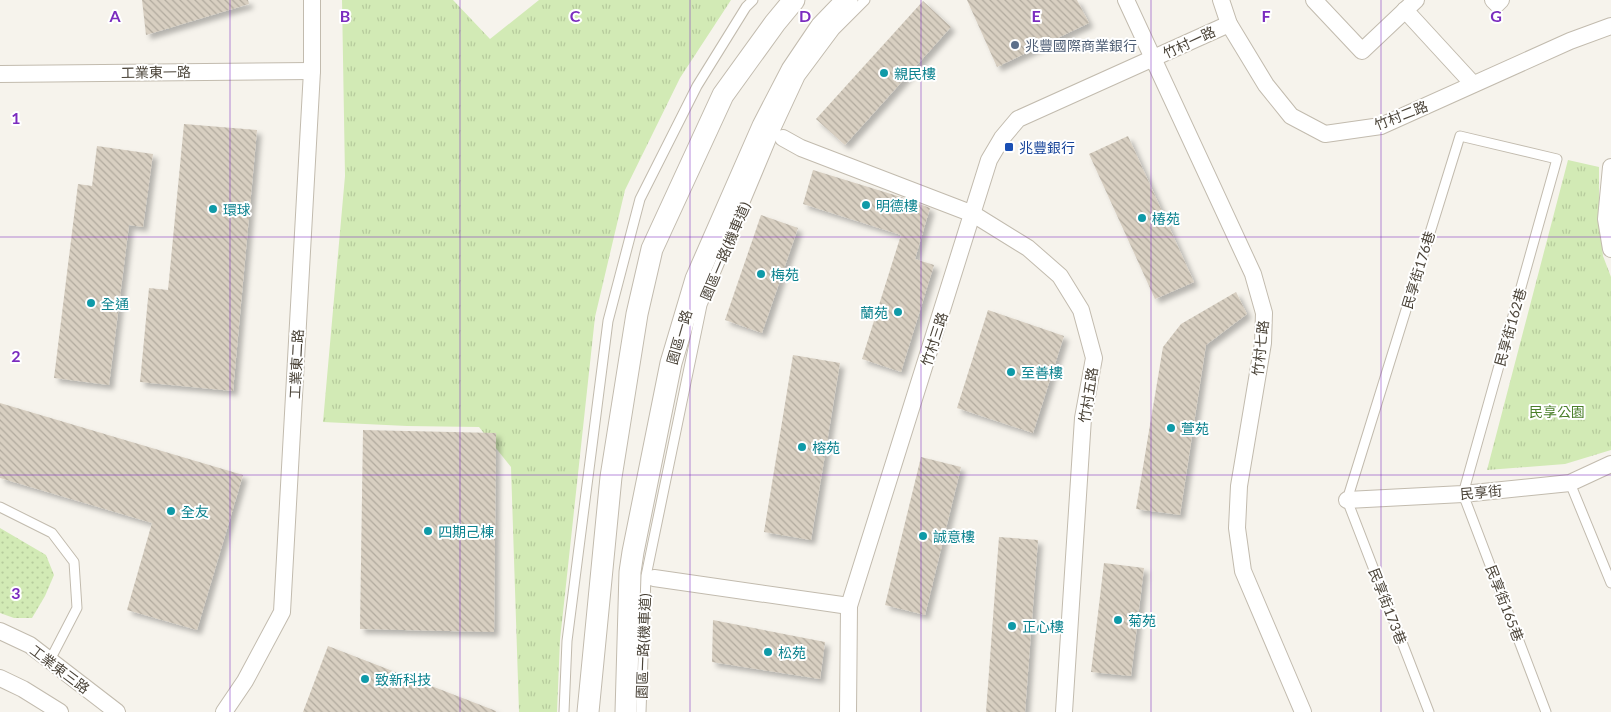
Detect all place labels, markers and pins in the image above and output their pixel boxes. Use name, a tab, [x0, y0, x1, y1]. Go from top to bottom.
place label: 兆豐國際商業銀行	[1025, 37, 1137, 54]
marker: 兆豐國際商業銀行	[1009, 39, 1021, 51]
place label: 親民樓	[894, 65, 936, 82]
marker: 親民樓	[878, 67, 890, 79]
place label: 兆豐銀行	[1019, 139, 1075, 156]
marker: 兆豐銀行	[1003, 141, 1015, 153]
place label: 明德樓	[876, 197, 918, 214]
marker: 明德樓	[860, 199, 872, 211]
place label: 環球	[223, 201, 251, 218]
marker: 環球	[207, 203, 219, 215]
place label: 椿苑	[1152, 210, 1180, 227]
marker: 椿苑	[1136, 212, 1148, 224]
place label: 梅苑	[771, 266, 799, 283]
marker: 梅苑	[755, 268, 767, 280]
place label: 全通	[101, 295, 129, 312]
marker: 全通	[85, 297, 97, 309]
place label: 蘭苑	[860, 304, 888, 321]
marker: 蘭苑	[892, 306, 904, 318]
place label: 至善樓	[1021, 364, 1063, 381]
marker: 至善樓	[1005, 366, 1017, 378]
place label: 萱苑	[1181, 420, 1209, 437]
marker: 萱苑	[1165, 422, 1177, 434]
place label: 榕苑	[812, 439, 840, 456]
marker: 榕苑	[796, 441, 808, 453]
place label: 全友	[181, 503, 209, 520]
marker: 全友	[165, 505, 177, 517]
place label: 四期己棟	[438, 523, 494, 540]
marker: 四期己棟	[422, 525, 434, 537]
place label: 誠意樓	[933, 528, 975, 545]
marker: 誠意樓	[917, 530, 929, 542]
place label: 菊苑	[1128, 612, 1156, 629]
marker: 菊苑	[1112, 614, 1124, 626]
place label: 正心樓	[1022, 618, 1064, 635]
marker: 正心樓	[1006, 620, 1018, 632]
place label: 松苑	[778, 644, 806, 661]
marker: 松苑	[762, 646, 774, 658]
place label: 致新科技	[375, 671, 431, 688]
marker: 致新科技	[359, 673, 371, 685]

